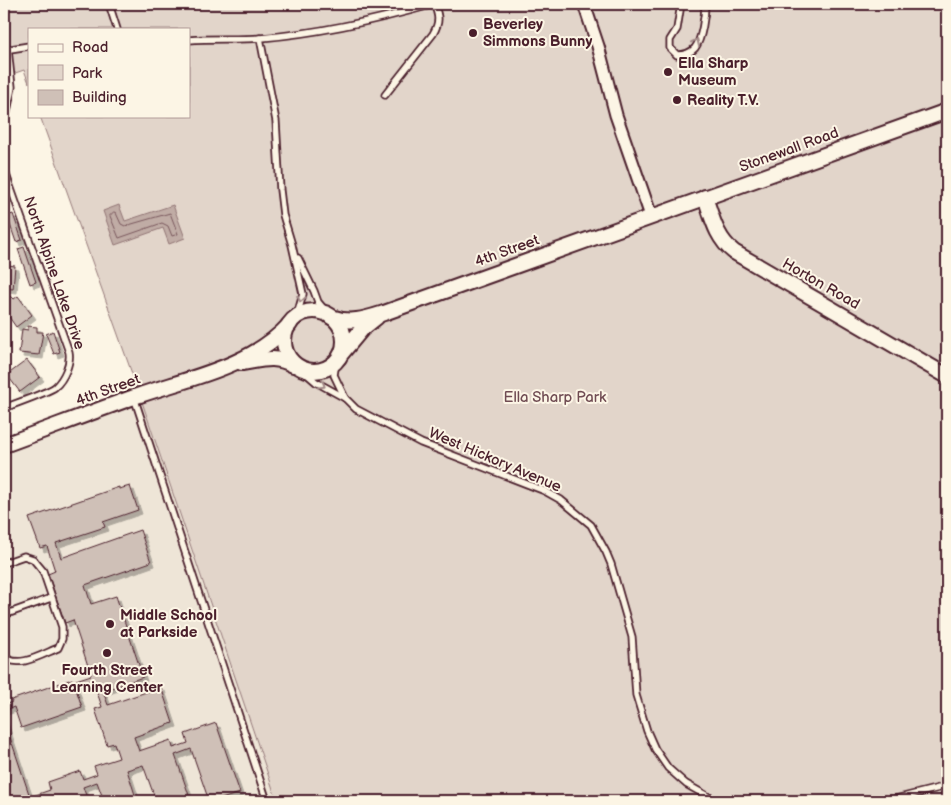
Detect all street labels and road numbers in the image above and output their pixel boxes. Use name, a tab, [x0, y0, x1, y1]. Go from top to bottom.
street label: Stonewall Road	[737, 123, 841, 177]
street label: North Alpine Lake Drive	[19, 194, 89, 352]
street label: 4th Street	[472, 230, 542, 271]
street label: Horton Road	[779, 254, 863, 314]
street label: 4th Street	[73, 369, 143, 410]
street label: West Hickory Avenue	[426, 423, 564, 497]

